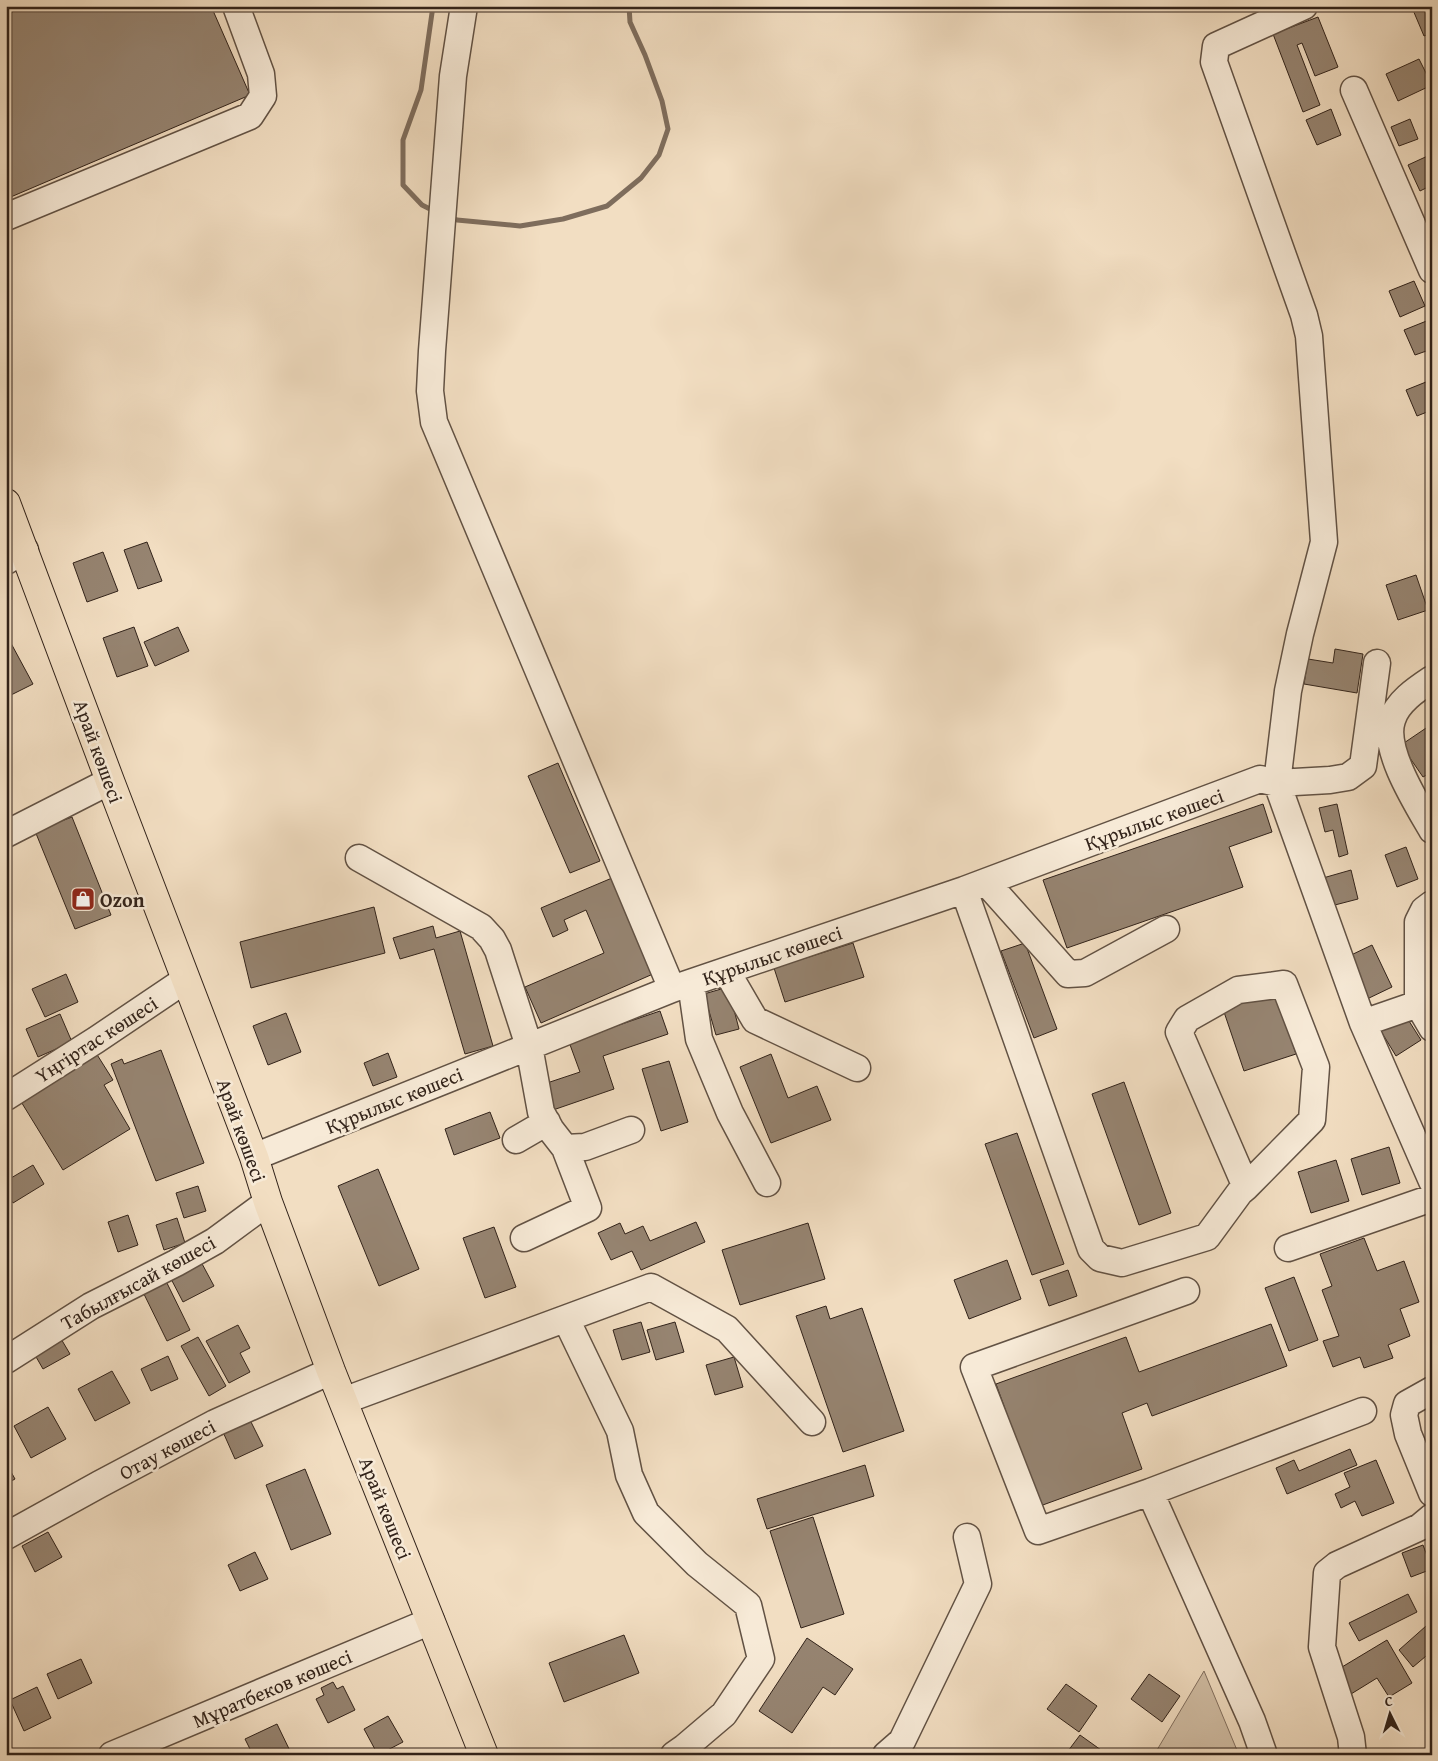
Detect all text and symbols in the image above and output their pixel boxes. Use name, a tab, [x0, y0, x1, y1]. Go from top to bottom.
street label: Арай көшесі	[67, 695, 131, 807]
street label: Құрылыс көшесі	[1080, 780, 1228, 858]
place label: Ozon	[100, 885, 145, 914]
shop icon: Ozon	[70, 886, 96, 912]
street label: Құрылыс көшесі	[698, 917, 846, 992]
street label: Үңгіртас көшесі	[29, 988, 163, 1090]
street label: Құрылыс көшесі	[321, 1059, 467, 1141]
street label: Арай көшесі	[210, 1074, 274, 1186]
street label: Табылғысай көшесі	[55, 1227, 221, 1337]
street label: Отау көшесі	[114, 1411, 221, 1487]
street label: Арай көшесі	[352, 1452, 420, 1564]
street label: Мұратбеков көшесі	[188, 1641, 356, 1735]
north arrow	[1366, 1688, 1416, 1738]
text: С	[1384, 1691, 1394, 1711]

